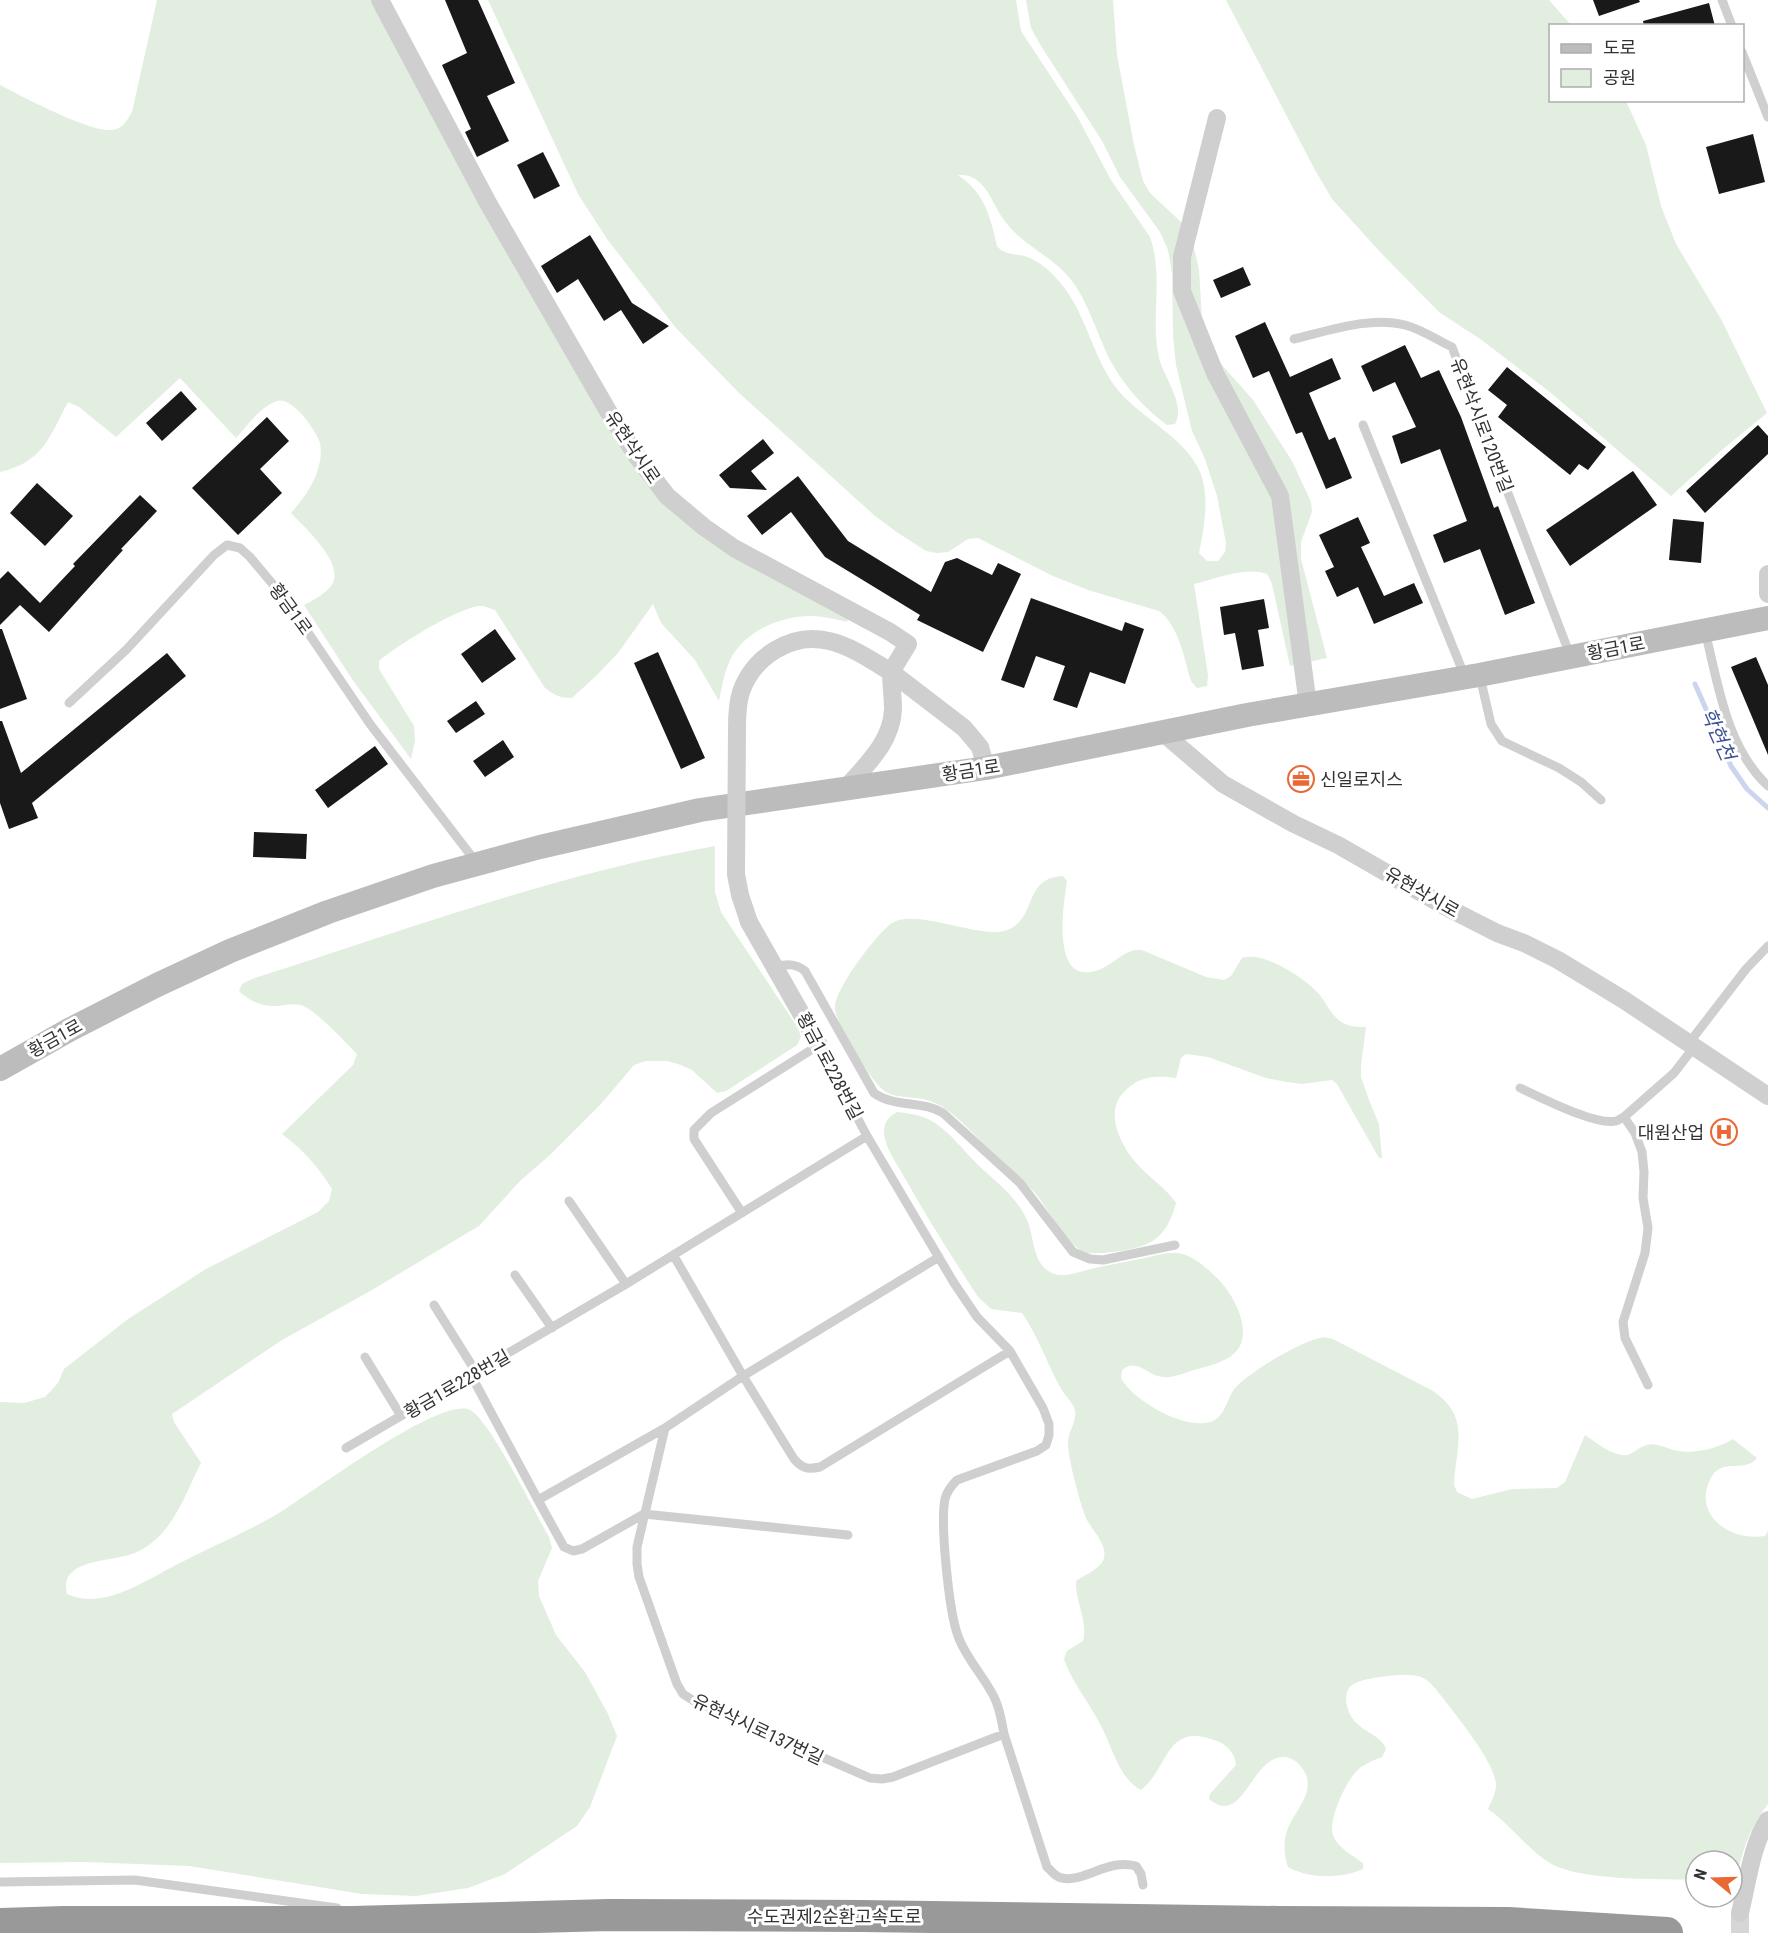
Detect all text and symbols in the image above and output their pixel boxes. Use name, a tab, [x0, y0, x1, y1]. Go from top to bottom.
legend	[1549, 24, 1744, 102]
text: 도로	[1603, 37, 1636, 58]
text: 공원	[1603, 67, 1636, 88]
street label: 유현삭시로120번길	[1447, 355, 1517, 495]
street label: 유현삭시로	[601, 407, 665, 487]
street label: 황금1로	[265, 579, 317, 639]
street label: 황금1로	[1585, 632, 1647, 664]
water label: 학현천	[1696, 704, 1741, 766]
street label: 황금1로	[940, 755, 1002, 785]
office icon: 신일로지스	[1286, 764, 1316, 794]
place label: 신일로지스	[1320, 769, 1403, 790]
street label: 유현삭시로	[1381, 862, 1463, 922]
street label: 황금1로228번길	[793, 1009, 867, 1123]
street label: 황금1로	[24, 1015, 86, 1061]
hospital icon: 대원산업	[1709, 1117, 1739, 1147]
place label: 대원산업	[1638, 1122, 1704, 1143]
street label: 황금1로228번길	[401, 1345, 513, 1423]
street label: 유현삭시로137번길	[689, 1689, 827, 1769]
north arrow	[1684, 1849, 1744, 1909]
text: N	[1690, 1867, 1711, 1882]
street label: 수도권제2순환고속도로	[747, 1906, 921, 1927]

